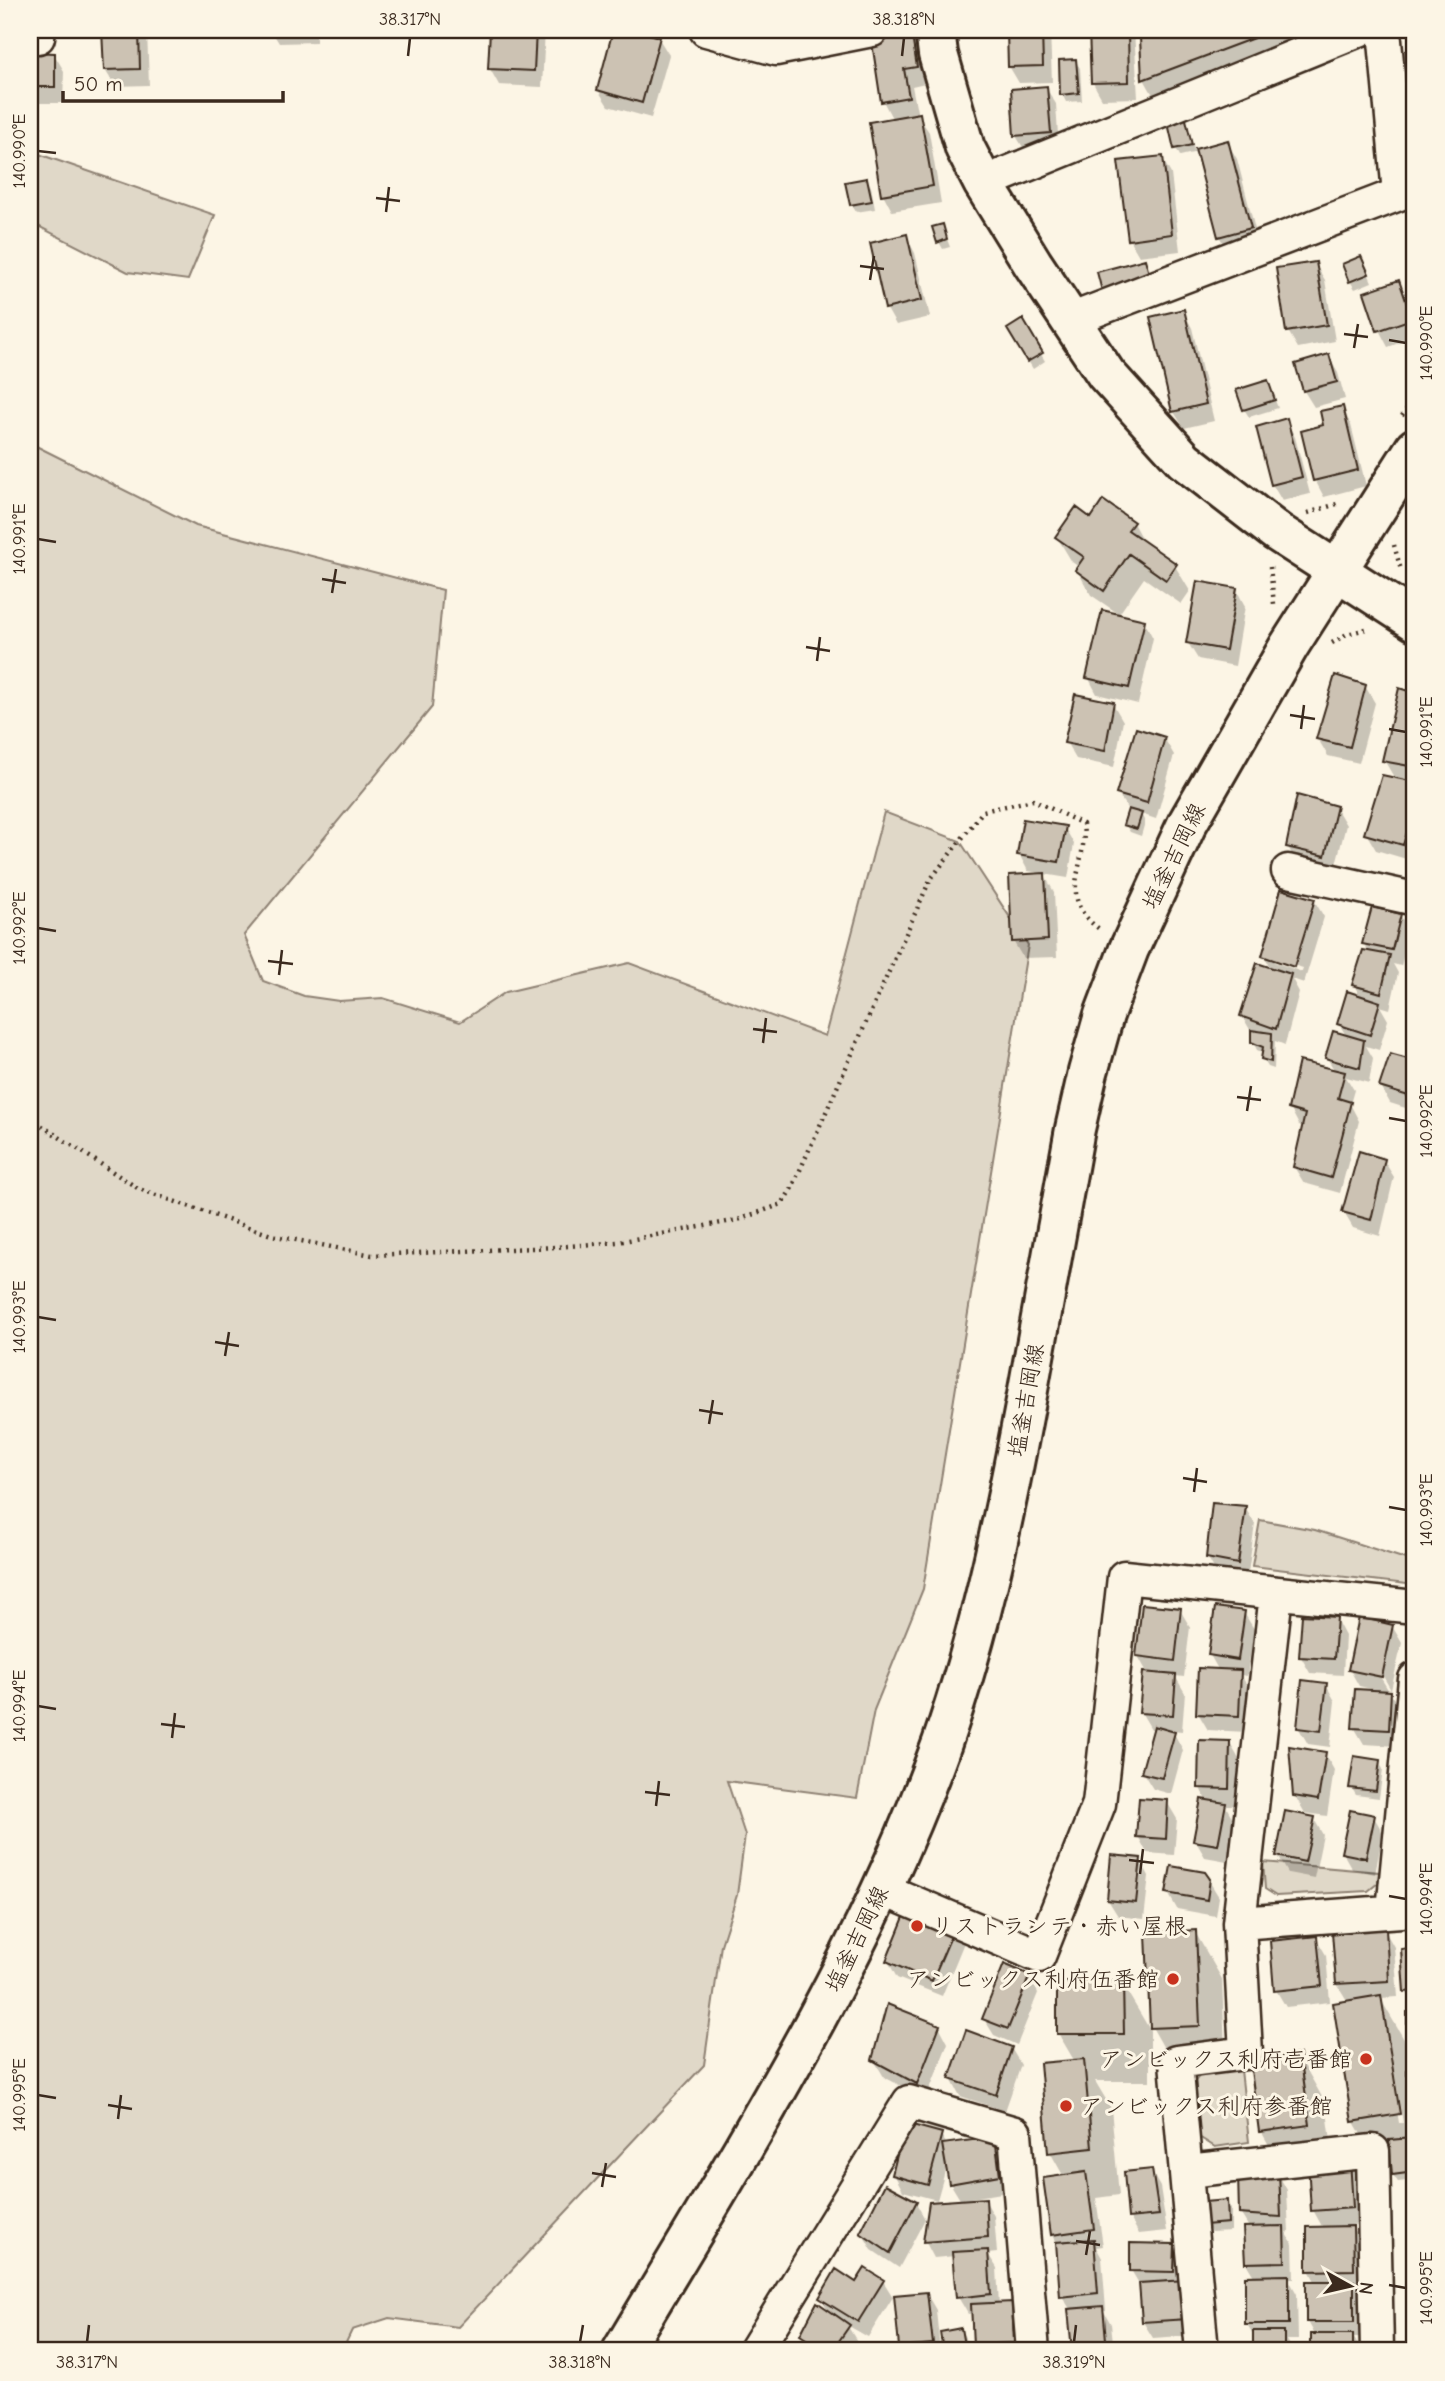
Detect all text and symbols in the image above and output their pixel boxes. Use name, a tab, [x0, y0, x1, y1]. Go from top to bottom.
text: 38.317°N	[379, 9, 441, 30]
text: 38.318°N	[873, 9, 935, 30]
scale bar	[63, 60, 284, 104]
text: 50 m	[74, 72, 123, 96]
text: 140.990°E	[9, 113, 30, 188]
text: 140.990°E	[1416, 305, 1437, 380]
text: 140.991°E	[9, 503, 30, 575]
text: 140.991°E	[1416, 696, 1437, 768]
street label: 塩釜吉岡線	[1137, 798, 1211, 914]
text: 140.992°E	[9, 891, 30, 965]
text: 140.992°E	[1416, 1084, 1437, 1158]
text: 140.993°E	[9, 1280, 30, 1354]
street label: 塩釜吉岡線	[1003, 1341, 1049, 1459]
text: 140.993°E	[1416, 1473, 1437, 1547]
text: 140.994°E	[9, 1670, 30, 1742]
text: 140.994°E	[1416, 1863, 1437, 1935]
street label: 塩釜吉岡線	[820, 1881, 894, 1997]
place label: リストランテ・赤い屋根	[931, 1913, 1187, 1940]
marker: リストランテ・赤い屋根	[909, 1918, 925, 1934]
place label: アンビックス利府伍番館	[906, 1966, 1159, 1993]
marker: アンビックス利府伍番館	[1165, 1971, 1181, 1987]
place label: アンビックス利府壱番館	[1099, 2046, 1352, 2073]
marker: アンビックス利府壱番館	[1358, 2051, 1374, 2067]
text: 140.995°E	[9, 2058, 30, 2132]
place label: アンビックス利府参番館	[1080, 2093, 1333, 2120]
marker: アンビックス利府参番館	[1058, 2098, 1074, 2114]
text: 140.995°E	[1416, 2251, 1437, 2325]
north arrow	[1316, 2252, 1386, 2322]
text: N	[1354, 2281, 1378, 2296]
text: 38.317°N	[56, 2352, 118, 2373]
text: 38.318°N	[549, 2352, 611, 2373]
text: 38.319°N	[1042, 2352, 1106, 2373]

